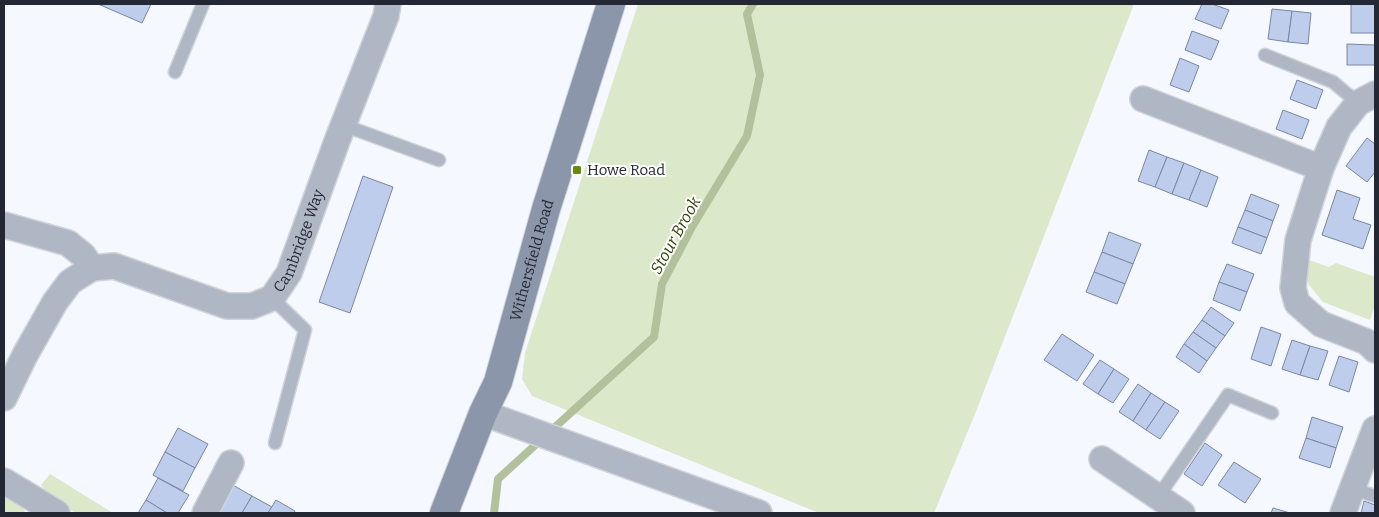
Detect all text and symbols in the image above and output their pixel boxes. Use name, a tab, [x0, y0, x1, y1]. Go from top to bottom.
place label: Howe Road	[587, 161, 665, 179]
marker: Howe Road	[571, 164, 583, 176]
street label: Cambridge Way	[270, 187, 328, 296]
water label: Stour Brook	[646, 193, 705, 277]
street label: Withersfield Road	[506, 197, 557, 323]

